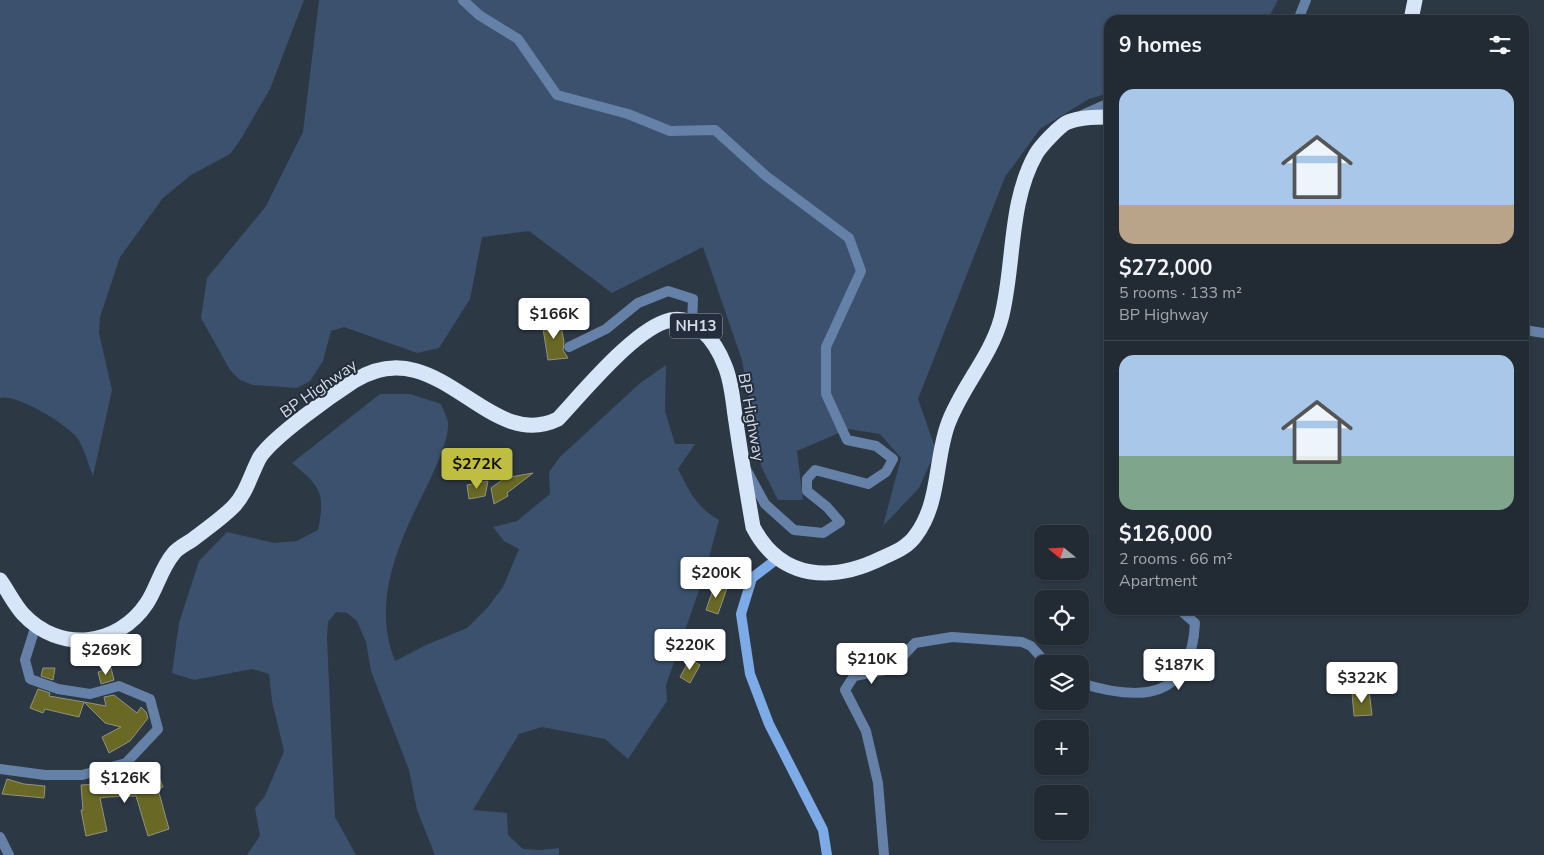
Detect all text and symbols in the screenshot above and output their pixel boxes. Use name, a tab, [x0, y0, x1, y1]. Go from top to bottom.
text: 9 homes	[1119, 31, 1202, 59]
icon: filters	[1486, 31, 1514, 59]
icon: home	[1272, 122, 1362, 212]
text: $272,000	[1119, 254, 1212, 282]
text: 5 rooms · 133 m²	[1119, 282, 1242, 304]
pin: $166K	[519, 298, 589, 340]
text: $166K	[529, 303, 579, 325]
text: BP Highway	[1119, 304, 1208, 326]
road number: NH13	[670, 314, 722, 338]
street label: BP Highway	[276, 354, 362, 423]
street label: BP Highway	[732, 371, 770, 464]
icon: home	[1272, 387, 1362, 477]
pin: $272K	[442, 448, 512, 490]
text: $272K	[452, 453, 502, 475]
text: $126,000	[1119, 520, 1212, 548]
north arrow	[1034, 525, 1089, 580]
map controls	[1034, 525, 1089, 840]
text: 2 rooms · 66 m²	[1119, 548, 1232, 570]
pin: $200K	[681, 556, 751, 599]
text: $200K	[691, 562, 741, 584]
text: Apartment	[1119, 570, 1197, 592]
button: locate	[1034, 590, 1089, 645]
pin: $220K	[655, 628, 725, 671]
pin: $269K	[71, 634, 141, 676]
text: $220K	[665, 634, 715, 656]
text: $269K	[81, 639, 131, 661]
pin: $210K	[837, 642, 907, 685]
text: $210K	[847, 648, 897, 670]
pin: $187K	[1144, 648, 1214, 691]
text: $187K	[1154, 654, 1204, 676]
button: layers	[1034, 655, 1089, 710]
pin: $322K	[1327, 662, 1397, 704]
text: $322K	[1337, 667, 1387, 689]
button: +	[1034, 720, 1089, 775]
pin: $126K	[90, 762, 160, 804]
text: $126K	[100, 767, 150, 789]
button: −	[1034, 785, 1089, 840]

